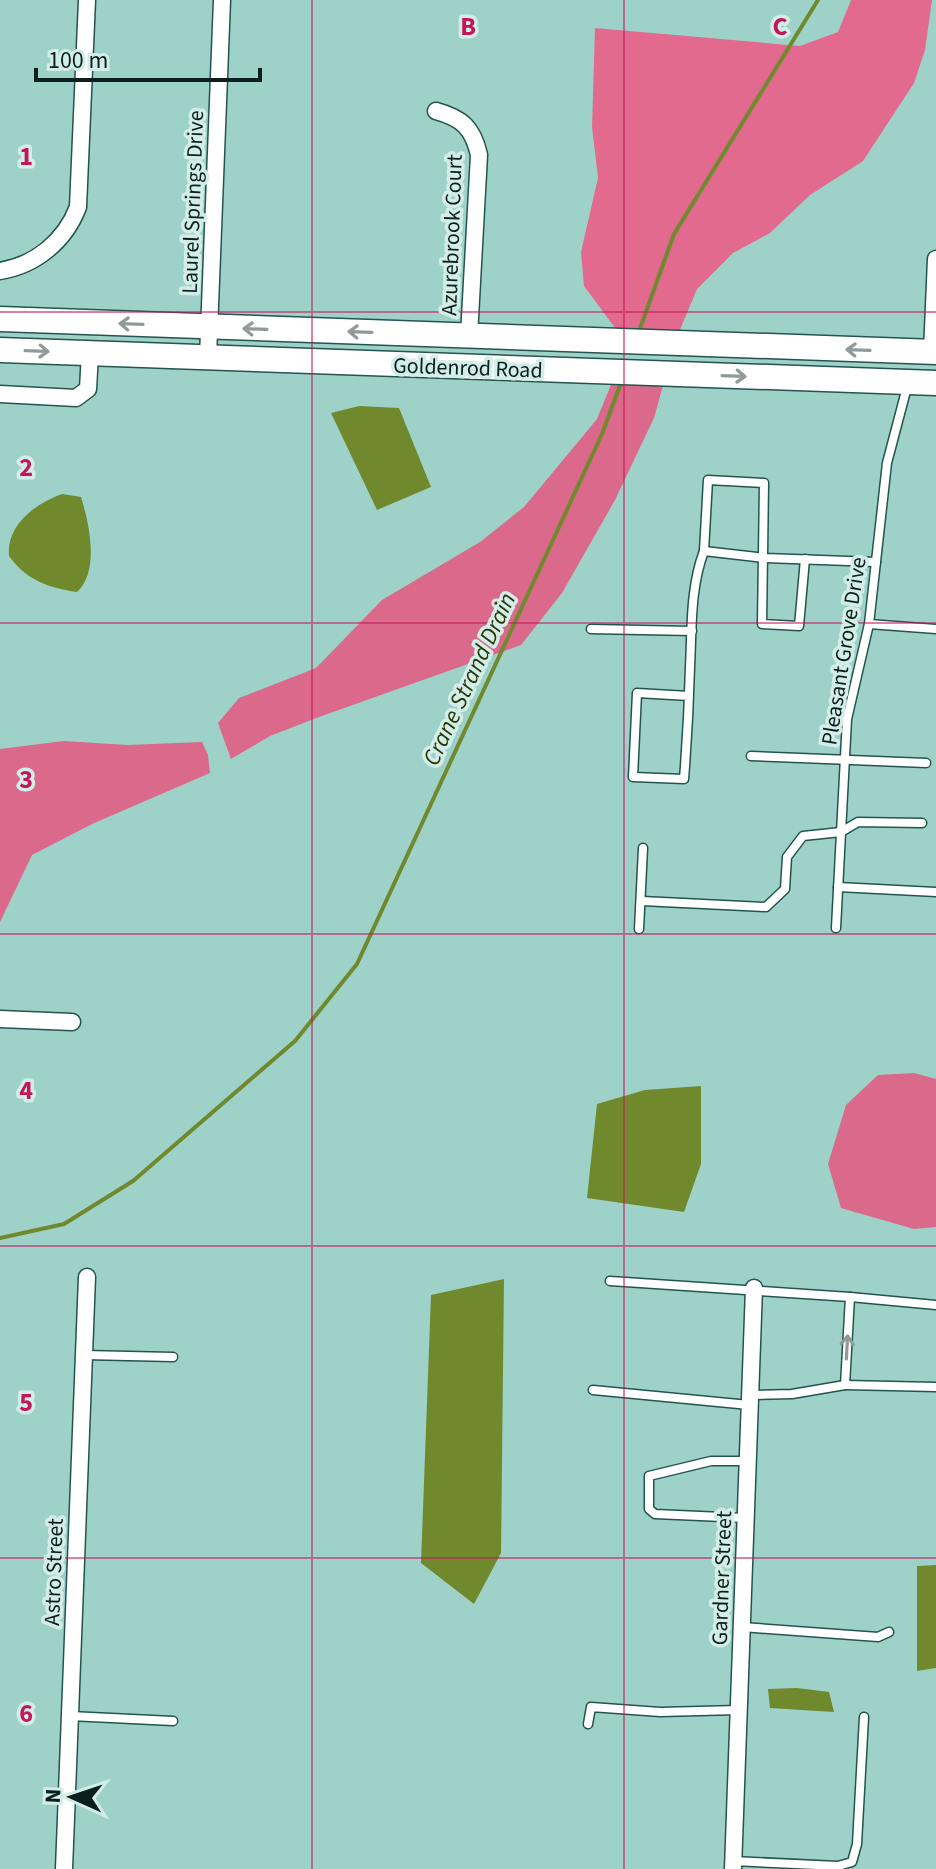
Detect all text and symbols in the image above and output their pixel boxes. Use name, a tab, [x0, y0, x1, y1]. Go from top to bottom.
text: B	[460, 8, 476, 45]
text: C	[772, 8, 788, 45]
scale bar	[36, 32, 260, 82]
text: 100 m	[48, 43, 108, 78]
street label: Laurel Springs Drive	[174, 110, 212, 294]
text: 1	[19, 138, 33, 175]
street label: Azurebrook Court	[433, 153, 471, 316]
one-way arrow	[118, 317, 145, 332]
one-way arrow	[242, 321, 269, 336]
one-way arrow	[347, 325, 374, 340]
one-way arrow	[845, 342, 872, 357]
one-way arrow	[23, 344, 50, 359]
street label: Goldenrod Road	[393, 349, 543, 387]
one-way arrow	[720, 369, 747, 384]
text: 2	[19, 449, 33, 486]
street label: Pleasant Grove Drive	[813, 555, 875, 747]
water label: Crane Strand Drain	[414, 587, 525, 771]
text: 3	[19, 761, 33, 798]
text: 4	[19, 1072, 33, 1109]
one-way arrow	[840, 1334, 855, 1361]
text: 5	[19, 1384, 33, 1421]
street label: Gardner Street	[704, 1510, 740, 1646]
street label: Astro Street	[36, 1517, 72, 1626]
text: 6	[19, 1695, 33, 1732]
north arrow	[32, 1757, 112, 1837]
text: N	[37, 1788, 69, 1804]

